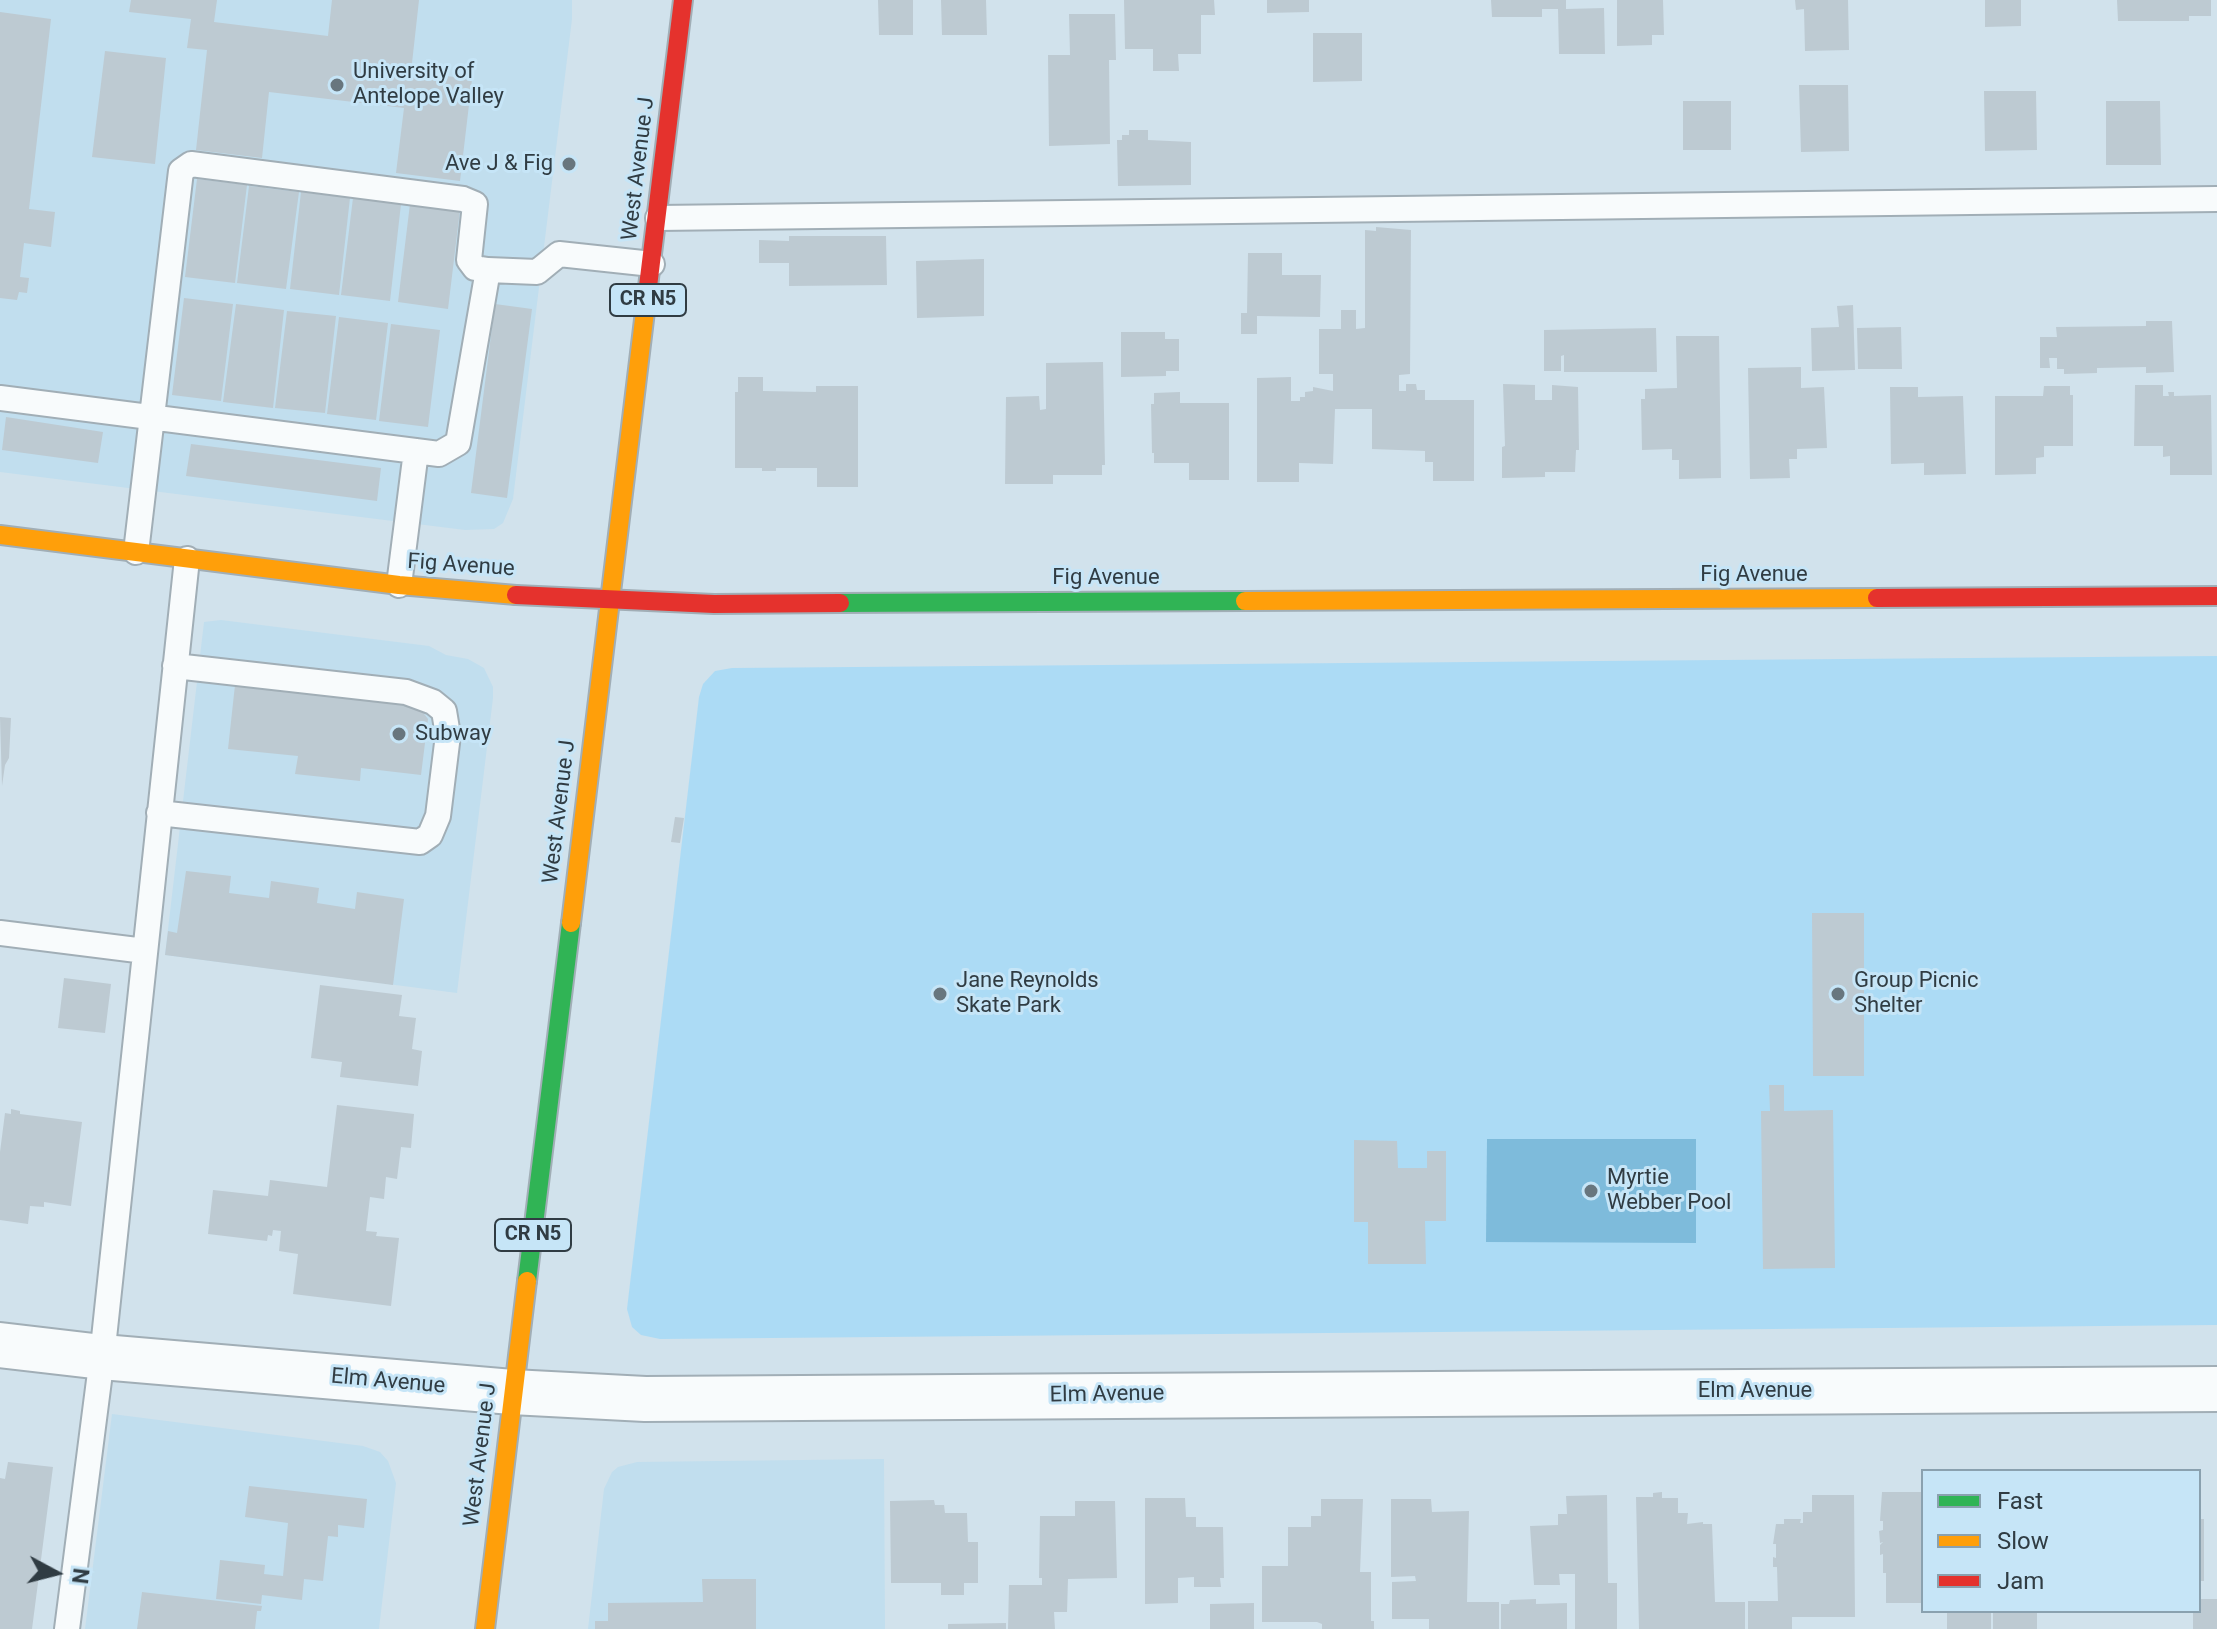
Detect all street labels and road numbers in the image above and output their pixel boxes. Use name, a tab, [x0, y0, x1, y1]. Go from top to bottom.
street label: West Avenue J	[617, 96, 661, 242]
road number: CR N5	[610, 284, 686, 316]
street label: Fig Avenue	[407, 549, 515, 583]
street label: Fig Avenue	[1700, 562, 1808, 588]
street label: Fig Avenue	[1052, 565, 1160, 591]
street label: West Avenue J	[538, 739, 582, 885]
road number: CR N5	[495, 1219, 571, 1251]
street label: Elm Avenue	[330, 1364, 446, 1400]
street label: Elm Avenue	[1698, 1378, 1812, 1404]
street label: Elm Avenue	[1050, 1381, 1164, 1409]
street label: West Avenue J	[459, 1382, 503, 1528]

